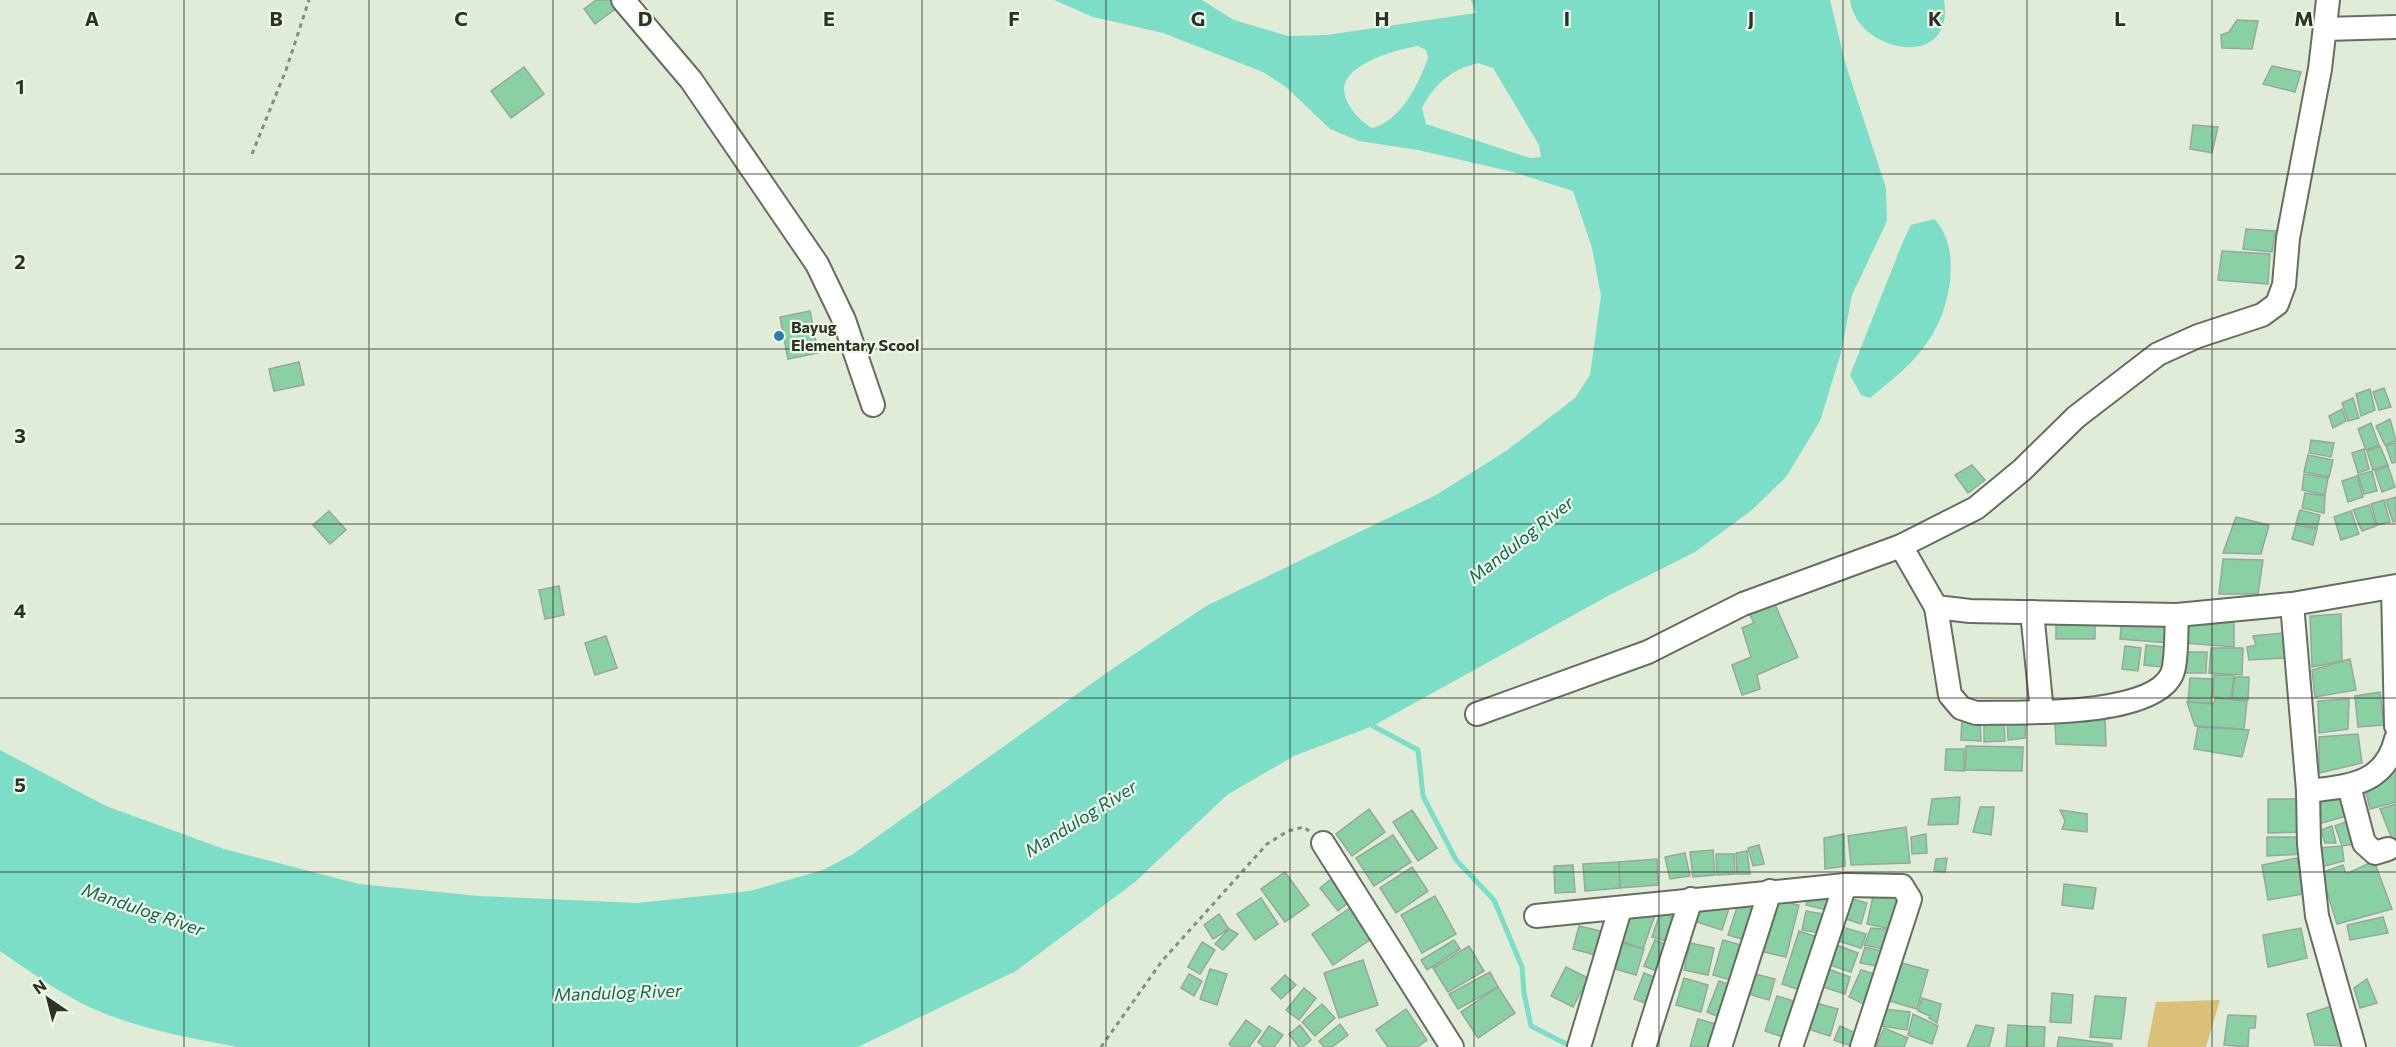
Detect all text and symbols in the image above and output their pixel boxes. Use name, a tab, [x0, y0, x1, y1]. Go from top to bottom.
text: A	[85, 6, 99, 30]
text: B	[269, 6, 283, 30]
text: C	[454, 6, 468, 30]
text: D	[638, 6, 652, 30]
text: E	[823, 6, 835, 30]
text: F	[1008, 6, 1020, 30]
text: G	[1191, 6, 1205, 30]
text: H	[1375, 6, 1390, 30]
text: I	[1564, 6, 1570, 30]
text: J	[1748, 6, 1754, 30]
text: K	[1928, 6, 1942, 30]
text: L	[2114, 6, 2126, 30]
text: M	[2294, 6, 2314, 30]
text: 1	[15, 74, 25, 98]
text: 2	[14, 249, 26, 273]
place label: Bayug Elementary Scool	[791, 317, 919, 354]
marker: Bayug Elementary Scool	[772, 329, 786, 343]
text: 3	[14, 423, 26, 447]
water label: Mandulog River	[1463, 491, 1578, 587]
text: 4	[14, 598, 26, 622]
text: 5	[14, 772, 26, 796]
water label: Mandulog River	[1020, 774, 1141, 861]
water label: Mandulog River	[79, 878, 208, 941]
north arrow	[18, 969, 78, 1029]
text: N	[29, 975, 49, 998]
water label: Mandulog River	[554, 979, 683, 1005]

